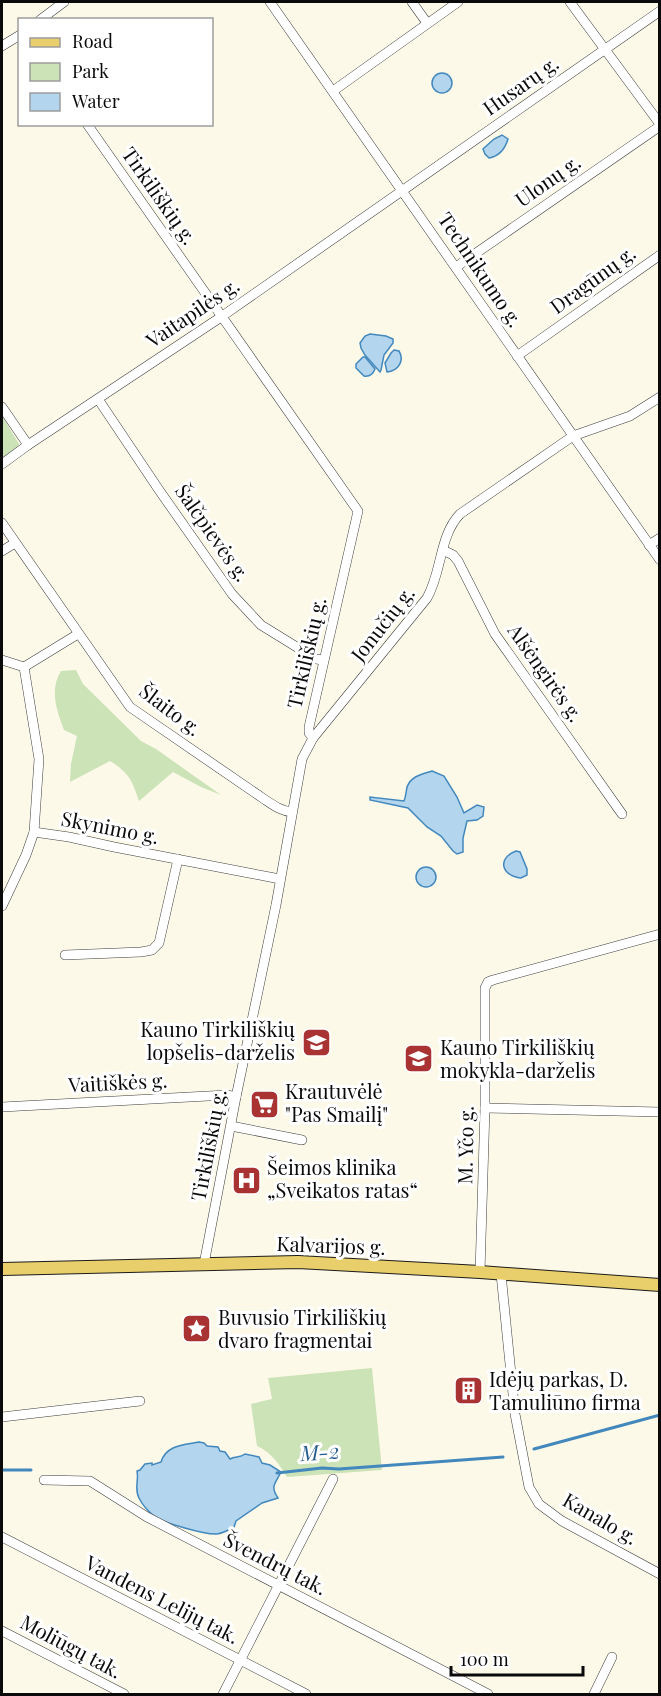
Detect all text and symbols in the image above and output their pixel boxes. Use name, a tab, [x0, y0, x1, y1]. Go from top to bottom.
legend	[18, 18, 213, 126]
text: Road	[72, 29, 113, 53]
street label: Husarų g.	[477, 49, 563, 121]
text: Park	[72, 59, 109, 83]
text: Water	[71, 89, 120, 113]
street label: Tirkiliškių g.	[117, 141, 204, 249]
street label: Ulonų g.	[509, 147, 585, 212]
street label: Technikumo g.	[433, 207, 530, 332]
street label: Dragūnų g.	[544, 239, 640, 319]
street label: Vaitapilės g.	[139, 271, 244, 353]
street label: Šalčpievės g.	[170, 478, 257, 586]
street label: Jonučių g.	[343, 580, 420, 667]
street label: Tirkiliškių g.	[280, 594, 331, 711]
street label: Alšėngirės g.	[502, 617, 590, 726]
street label: Šlaito g.	[134, 677, 207, 741]
street label: Skynimo g.	[59, 804, 161, 849]
place label: Kauno Tirkiliškių lopšelis-darželis	[140, 1015, 295, 1065]
school or university icon: Kauno Tirkiliškių lopšelis-darželis	[300, 1026, 332, 1058]
place label: Kauno Tirkiliškių mokykla-darželis	[440, 1033, 596, 1083]
school or university icon: Kauno Tirkiliškių mokykla-darželis	[403, 1043, 435, 1075]
street label: Vaitiškės g.	[67, 1065, 168, 1098]
place label: Krautuvėlė "Pas Smailį"	[285, 1077, 388, 1127]
street label: Tirkiliškių g.	[183, 1087, 232, 1203]
supermarket icon: Krautuvėlė "Pas Smailį"	[248, 1088, 280, 1120]
street label: M. Yčo g.	[450, 1105, 479, 1184]
place label: Šeimos klinika „Sveikatos ratas“	[267, 1153, 418, 1203]
hospital icon: Šeimos klinika „Sveikatos ratas“	[230, 1164, 262, 1196]
street label: Kalvarijos g.	[276, 1229, 386, 1260]
place label: Buvusio Tirkiliškių dvaro fragmentai	[218, 1303, 387, 1353]
place icon: Buvusio Tirkiliškių dvaro fragmentai	[181, 1313, 213, 1345]
place label: Idėjų parkas, D. Tamuliūno firma	[489, 1365, 641, 1415]
building icon: Idėjų parkas, D. Tamuliūno firma	[452, 1375, 484, 1407]
water label: M-2	[298, 1436, 340, 1466]
street label: Kanalo g.	[558, 1486, 643, 1550]
street label: Švendrų tak.	[219, 1525, 332, 1600]
street label: Vandens Lelijų tak.	[80, 1548, 244, 1649]
street label: Moliūgų tak.	[16, 1608, 127, 1684]
scale bar	[451, 1639, 583, 1677]
text: 100 m	[460, 1647, 509, 1671]

